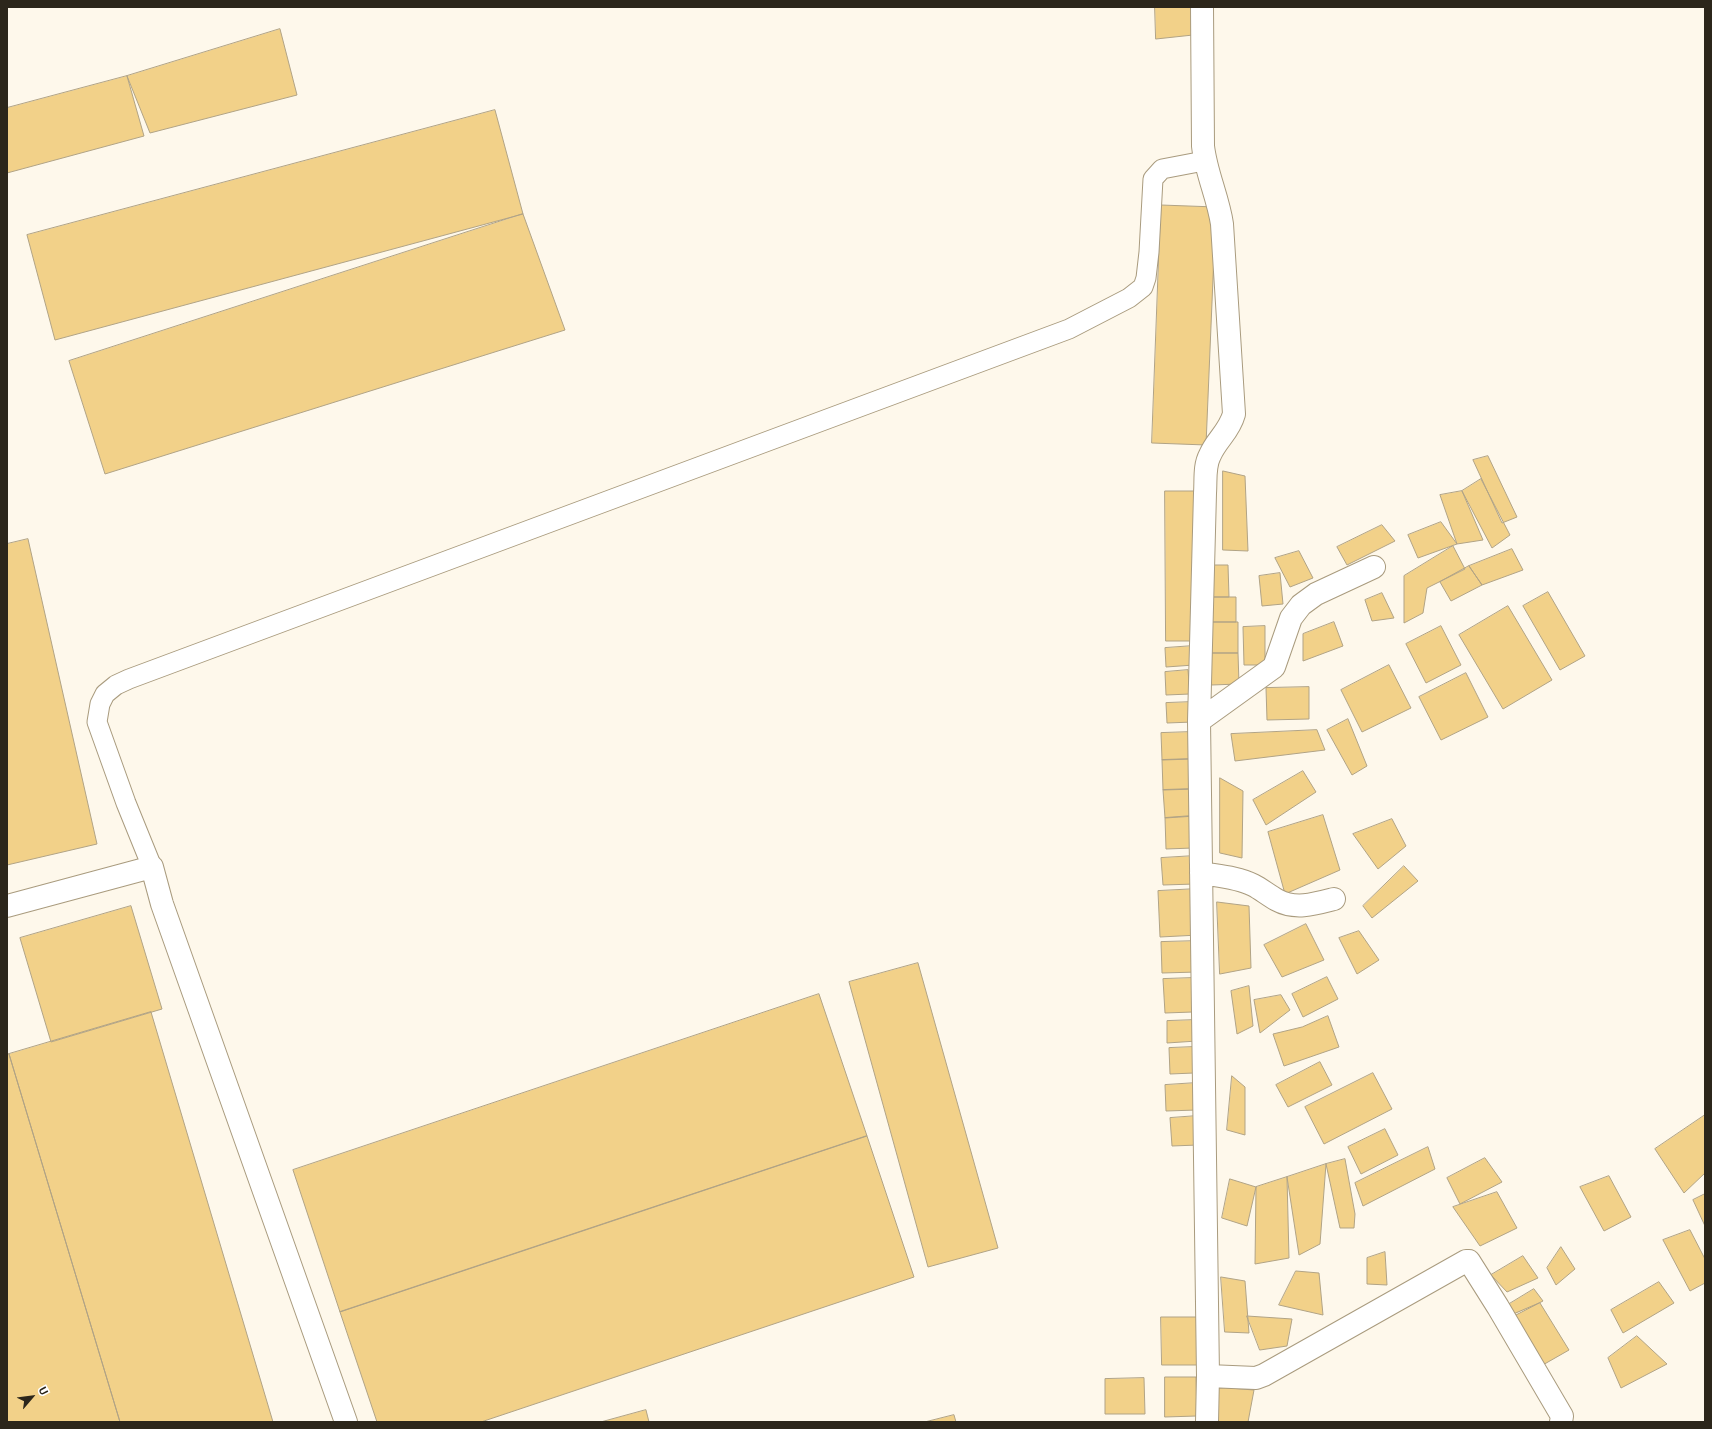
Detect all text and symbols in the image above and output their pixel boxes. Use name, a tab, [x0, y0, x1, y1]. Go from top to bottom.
north arrow	[12, 1377, 52, 1417]
text: U	[36, 1385, 50, 1397]

